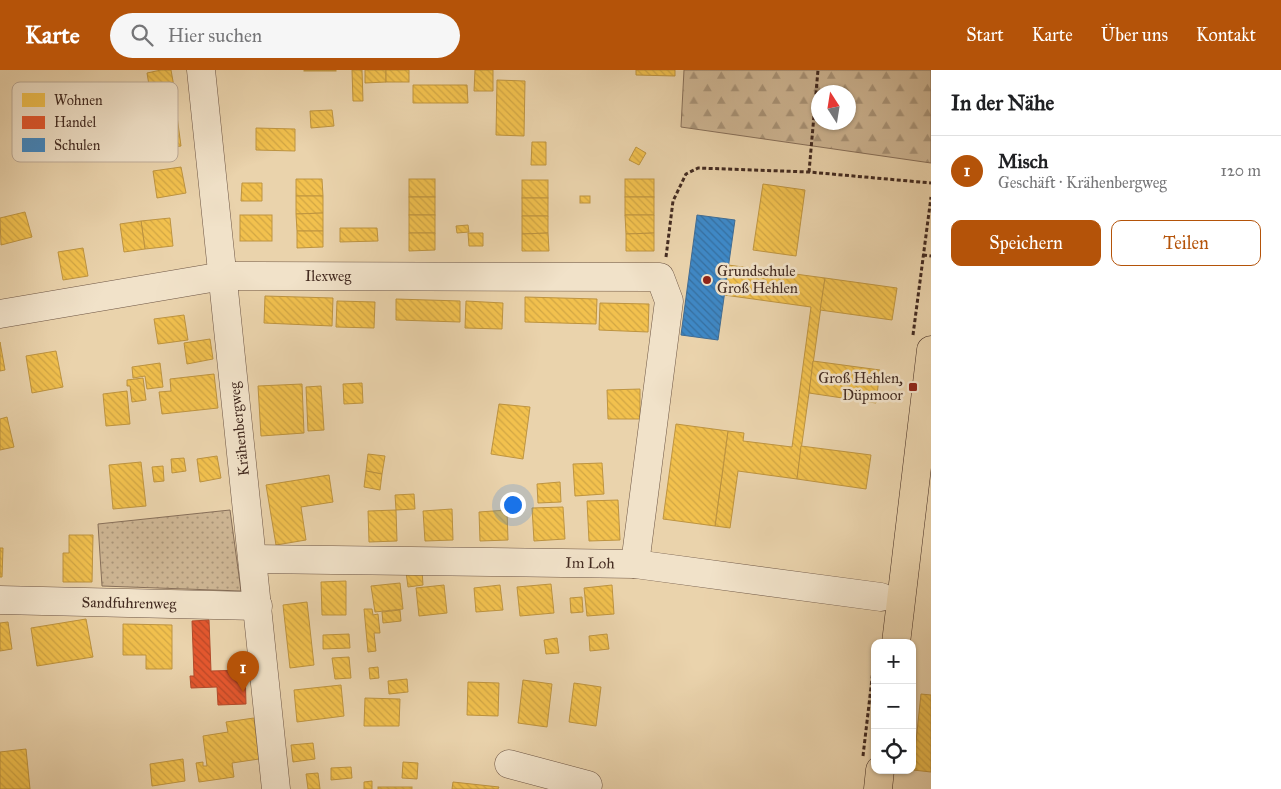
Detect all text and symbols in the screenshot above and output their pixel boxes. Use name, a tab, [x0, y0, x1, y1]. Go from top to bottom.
search box	[110, 13, 460, 58]
text: Karte	[25, 20, 80, 50]
icon: search	[128, 21, 156, 49]
text: Hier suchen	[168, 24, 262, 47]
text: Start	[966, 24, 1004, 46]
text: Karte	[1032, 24, 1073, 46]
text: Über uns	[1101, 24, 1168, 46]
text: Kontakt	[1196, 24, 1256, 46]
legend	[12, 82, 178, 162]
north arrow	[811, 85, 856, 130]
text: In der Nähe	[951, 90, 1054, 116]
text: Wohnen	[54, 92, 103, 109]
text: Handel	[54, 114, 96, 131]
text: Schulen	[54, 137, 101, 154]
text: Misch	[998, 150, 1048, 173]
text: 1	[964, 161, 970, 180]
text: 120 m	[1221, 161, 1261, 180]
text: Geschäft · Krähenbergweg	[998, 173, 1167, 192]
button: Speichern	[951, 220, 1101, 266]
button: Teilen	[1111, 220, 1261, 266]
place label: Grundschule Groß Hehlen	[717, 262, 798, 297]
street label: Ilexweg	[305, 267, 352, 285]
marker: Grundschule Groß Hehlen	[701, 274, 713, 286]
place label: Groß Hehlen, Düpmoor	[818, 369, 903, 404]
street label: Krähenbergweg	[225, 380, 253, 477]
marker: Groß Hehlen, Düpmoor	[907, 381, 919, 393]
your location	[500, 492, 526, 518]
street label: Im Loh	[565, 554, 615, 572]
street label: Sandfuhrenweg	[82, 593, 177, 613]
map controls	[871, 639, 916, 774]
button: +	[871, 639, 916, 684]
pin: 1	[227, 651, 259, 692]
button: −	[871, 684, 916, 729]
button: locate	[871, 729, 916, 774]

